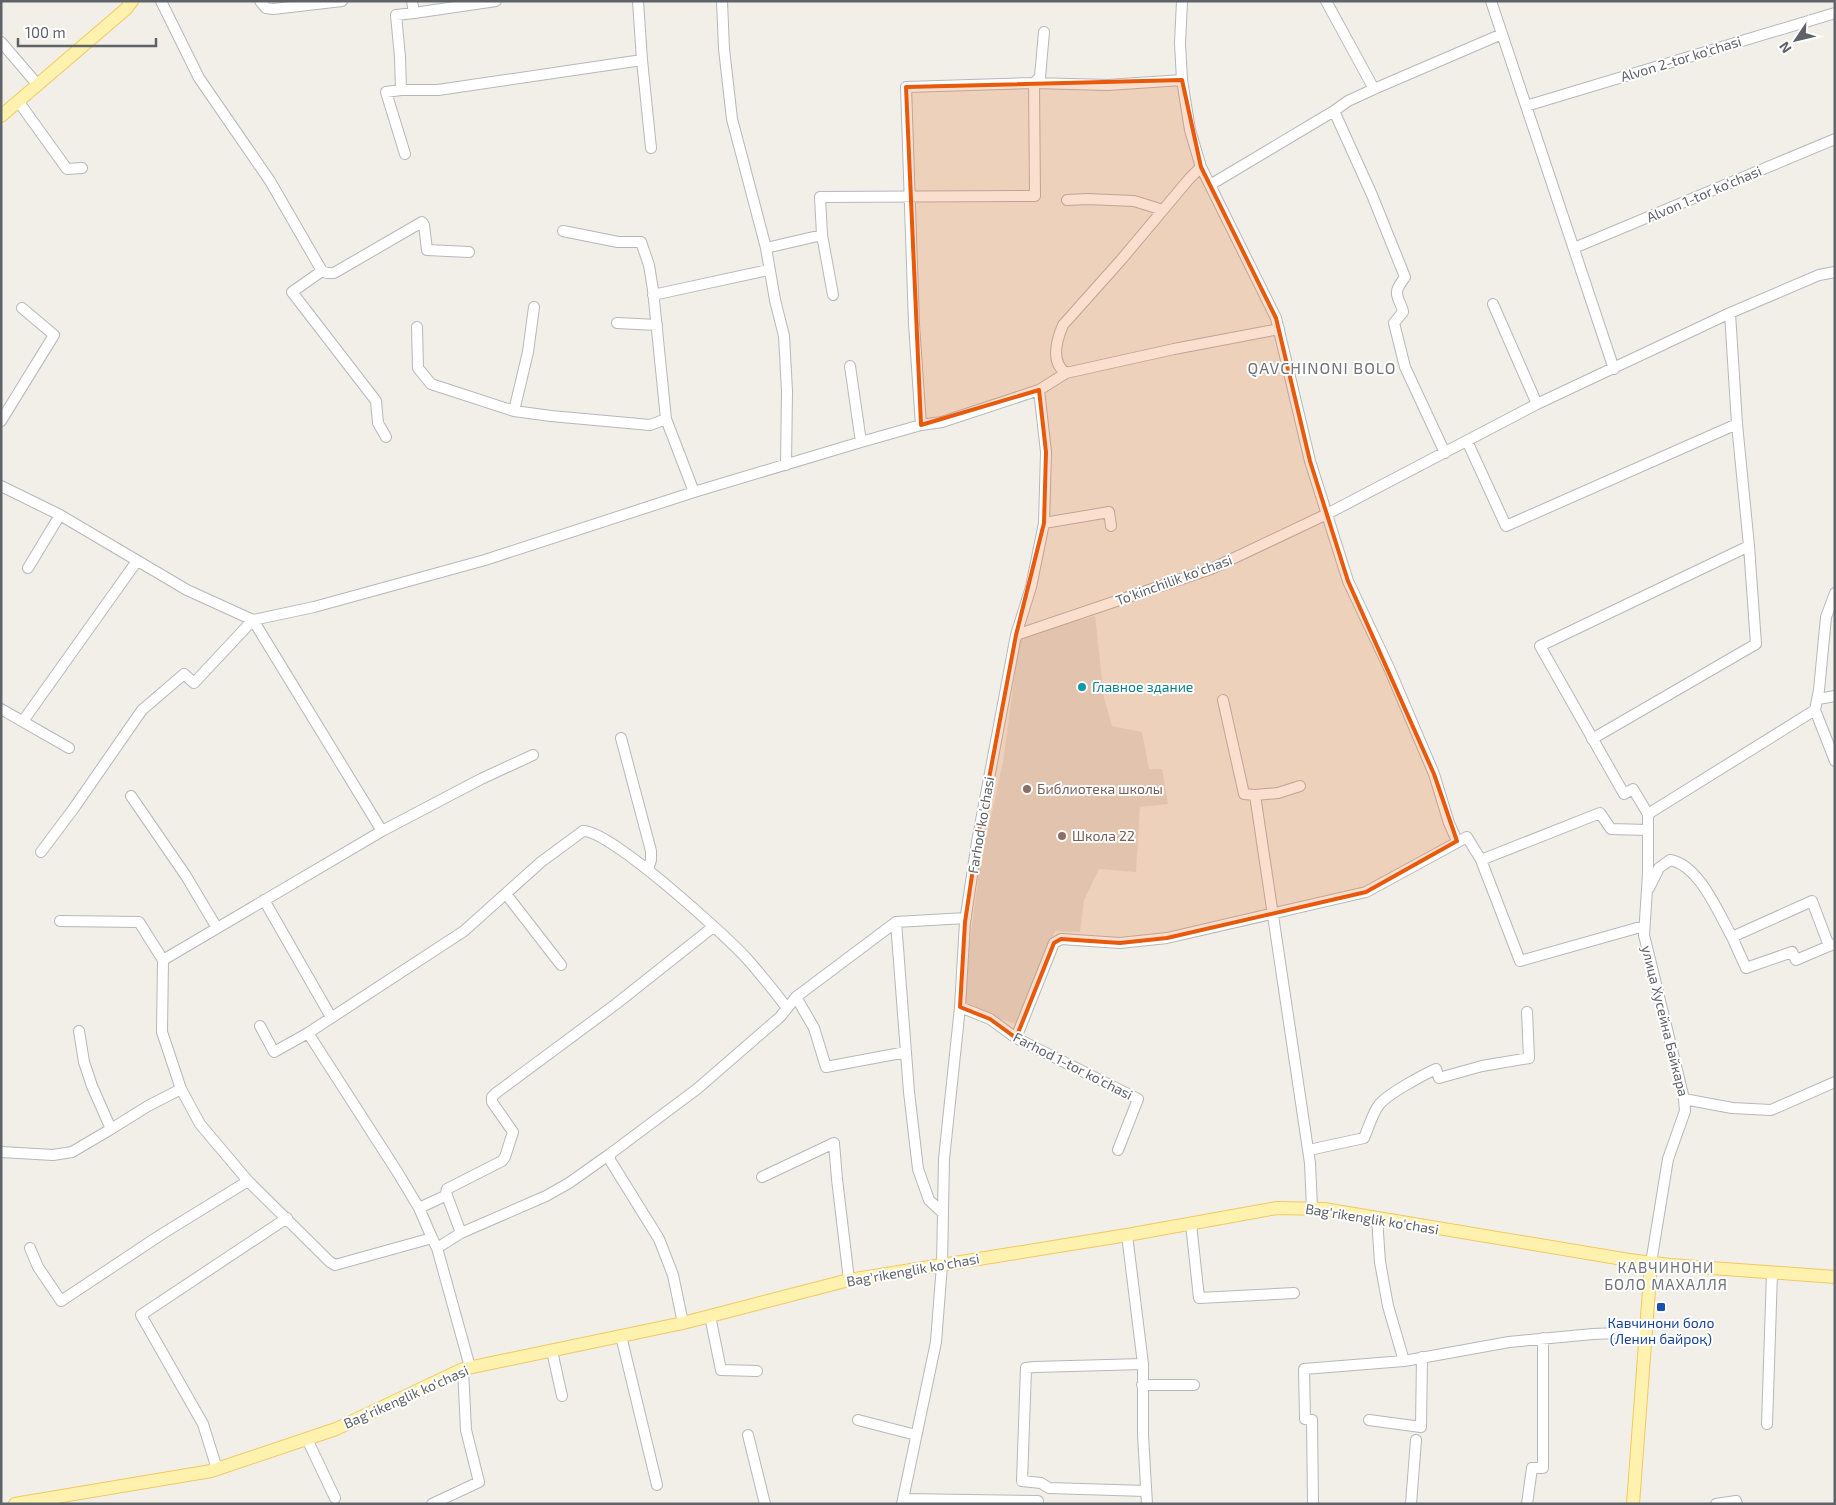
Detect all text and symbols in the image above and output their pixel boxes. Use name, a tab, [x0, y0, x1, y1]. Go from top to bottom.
scale bar	[18, 15, 155, 47]
north arrow	[1771, 15, 1821, 65]
text: 100 m	[25, 23, 66, 41]
street label: Alvon 2-tor ko‘chasi	[1618, 32, 1743, 85]
text: N	[1775, 39, 1795, 57]
street label: Alvon 1-tor ko‘chasi	[1644, 162, 1764, 225]
district label: QAVCHINONI BOLO	[1248, 358, 1396, 378]
street label: To'kinchilik ko'chasi	[1113, 551, 1234, 608]
place label: Главное здание	[1092, 678, 1193, 695]
marker: Главное здание	[1076, 681, 1088, 693]
street label: Farhod ko'chasi	[964, 775, 997, 875]
place label: Библиотека школы	[1037, 780, 1163, 797]
marker: Библиотека школы	[1021, 783, 1033, 795]
place label: Школа 22	[1072, 827, 1135, 844]
marker: Школа 22	[1056, 830, 1068, 842]
street label: улица Хусейна Байкара	[1639, 944, 1692, 1098]
street label: Farhod 1-tor ko'chasi	[1011, 1028, 1136, 1103]
street label: Bag'rikenglik ko'chasi	[1304, 1200, 1440, 1237]
street label: Bag'rikenglik ko'chasi	[845, 1249, 981, 1290]
district label: КАВЧИНОНИ БОЛО МАХАЛЛЯ	[1604, 1258, 1728, 1293]
marker: Кавчинони боло (Ленин байроқ)	[1655, 1301, 1667, 1313]
place label: Кавчинони боло (Ленин байроқ)	[1608, 1314, 1714, 1347]
street label: Bag'rikenglik ko'chasi	[341, 1361, 471, 1432]

